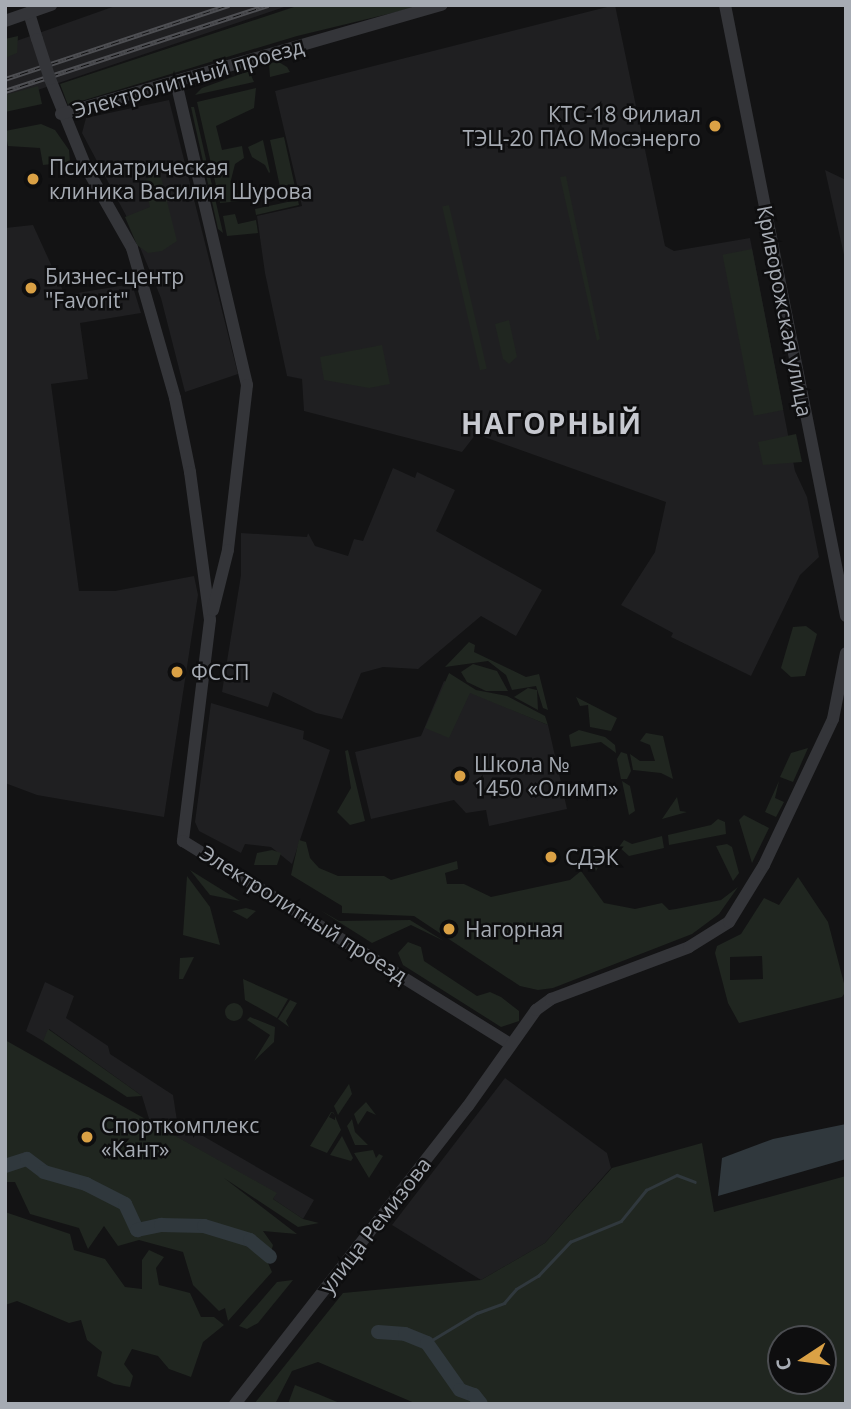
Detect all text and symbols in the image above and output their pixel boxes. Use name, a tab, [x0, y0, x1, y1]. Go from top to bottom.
street label: Электролитный проезд	[70, 33, 306, 123]
place label: КТС-18 Филиал ТЭЦ-20 ПАО Мосэнерго	[463, 101, 701, 151]
marker: КТС-18 Филиал ТЭЦ-20 ПАО Мосэнерго	[707, 118, 723, 134]
place label: Психиатрическая клиника Василия Шурова	[49, 154, 312, 204]
marker: Психиатрическая клиника Василия Шурова	[23, 169, 43, 189]
street label: Криворожская улица	[752, 203, 818, 419]
place label: Бизнес-центр "Favorit"	[45, 263, 184, 313]
marker: Бизнес-центр "Favorit"	[23, 280, 39, 296]
district label: НАГОРНЫЙ	[462, 406, 642, 440]
place label: ФССП	[191, 659, 249, 685]
marker: ФССП	[169, 664, 185, 680]
place label: Школа № 1450 «Олимп»	[474, 751, 618, 801]
marker: Школа № 1450 «Олимп»	[452, 768, 468, 784]
street label: Электролитный проезд	[196, 840, 412, 988]
place label: СДЭК	[565, 844, 619, 870]
marker: СДЭК	[543, 849, 559, 865]
place label: Нагорная	[465, 916, 563, 942]
marker: Нагорная	[439, 919, 459, 939]
place label: Спорткомплекс «Кант»	[101, 1112, 259, 1162]
marker: Спорткомплекс «Кант»	[79, 1129, 95, 1145]
street label: улица Ремизова	[314, 1152, 436, 1298]
north arrow	[767, 1325, 837, 1395]
text: С	[769, 1355, 798, 1373]

